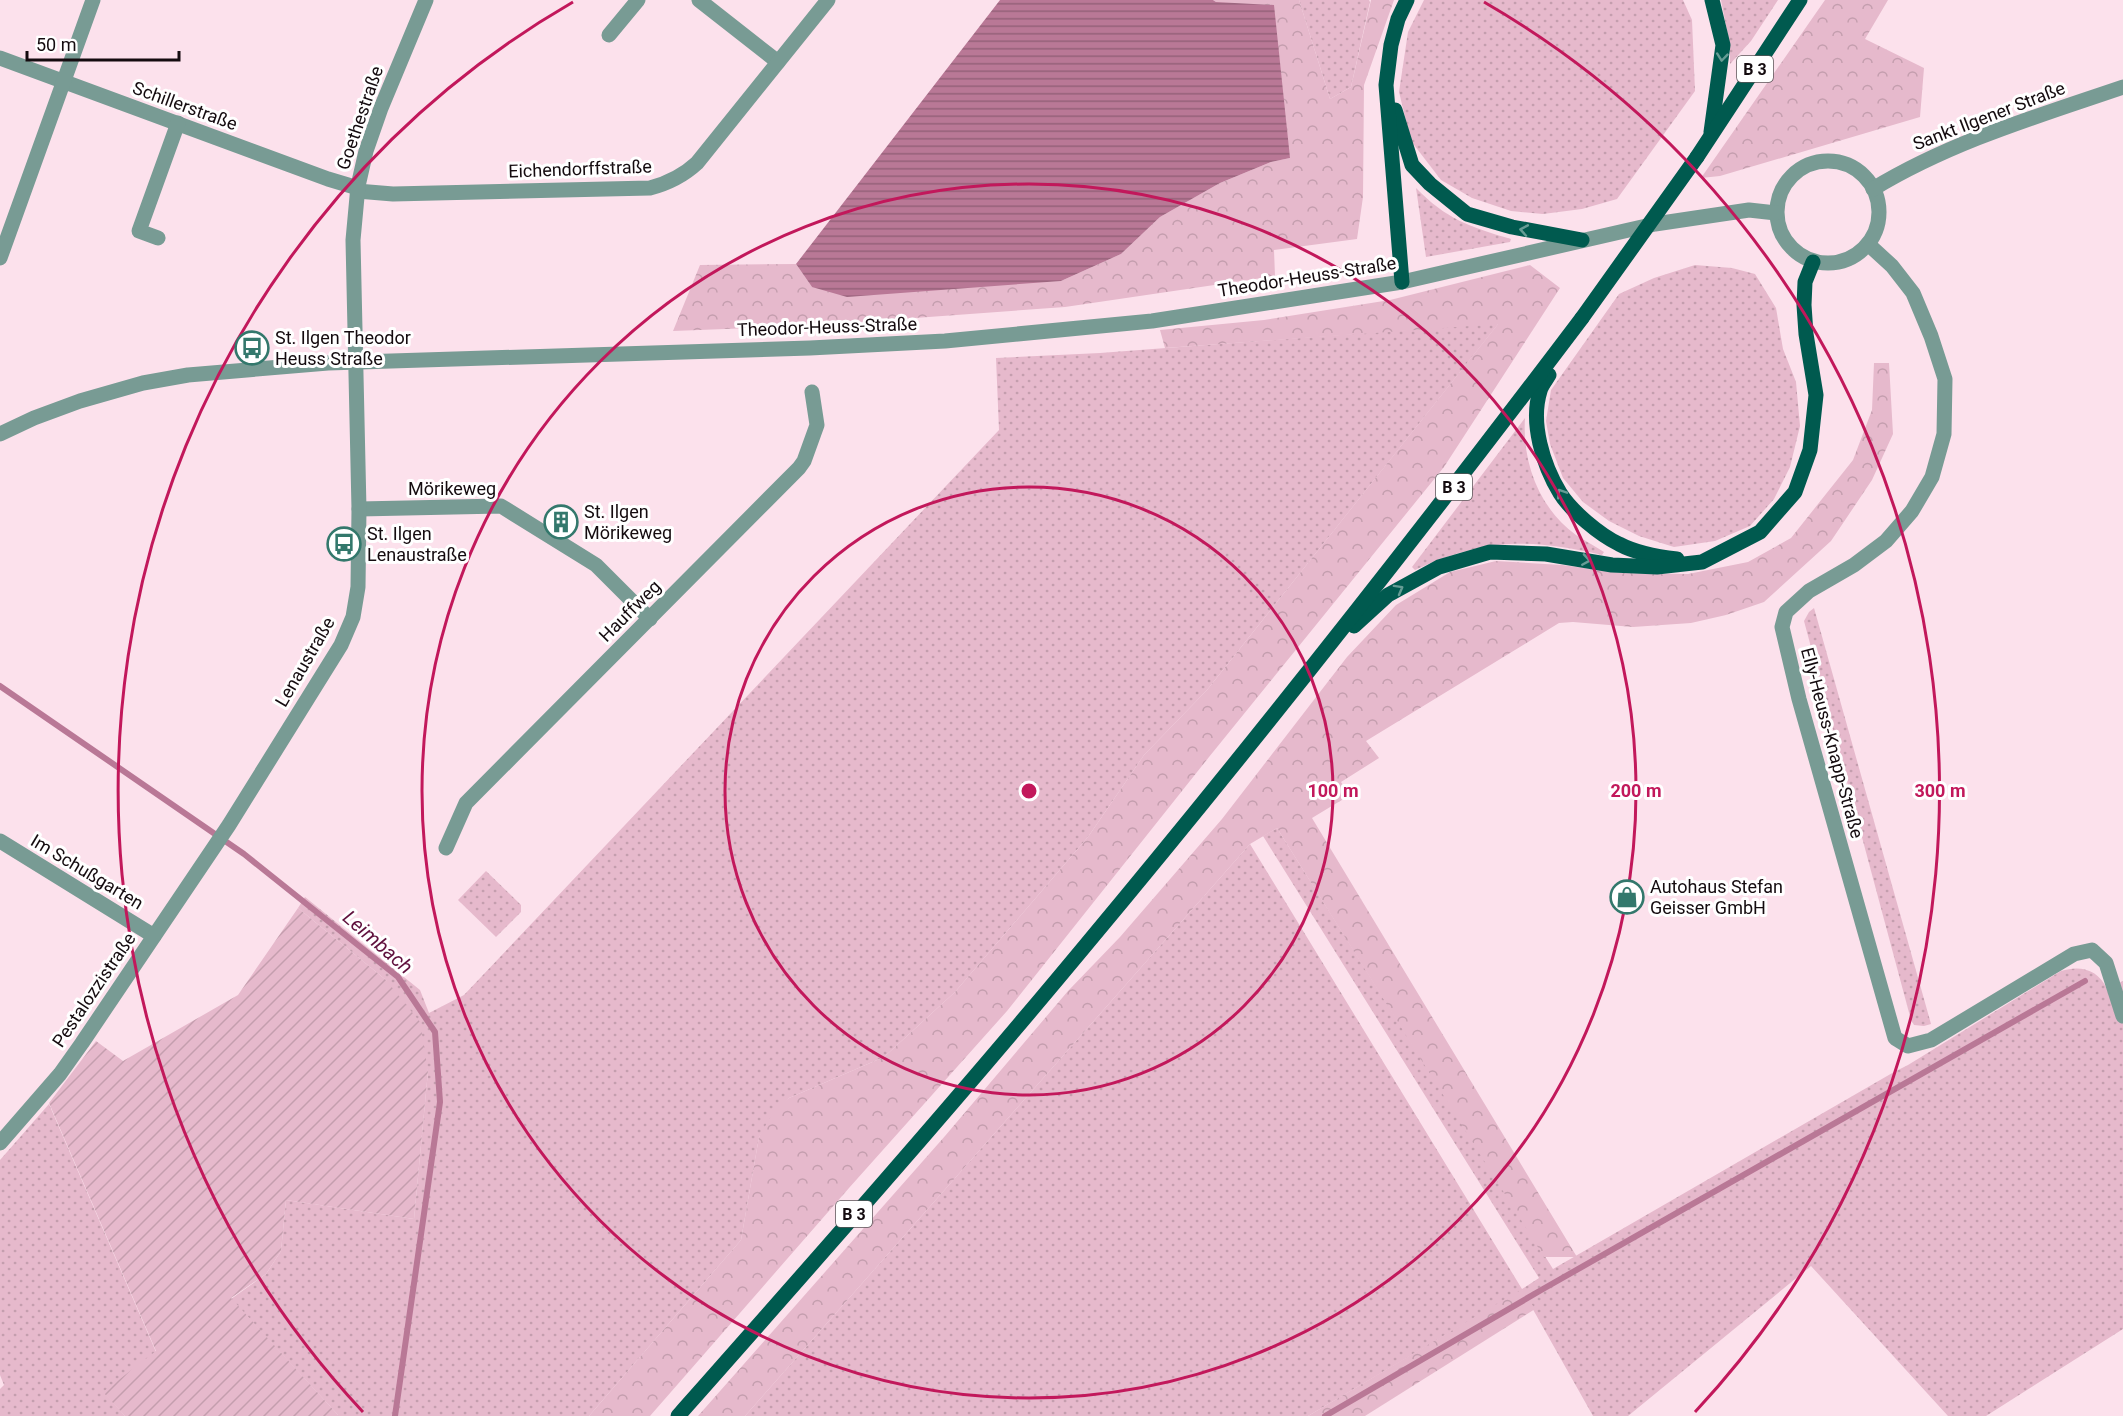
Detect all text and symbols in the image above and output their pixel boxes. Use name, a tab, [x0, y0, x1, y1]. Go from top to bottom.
scale bar	[27, 24, 178, 62]
text: 50 m	[36, 34, 76, 55]
one-way arrow	[1716, 53, 1728, 62]
road number: B 3	[1737, 56, 1773, 82]
street label: Goethestraße	[332, 63, 387, 172]
street label: Schillerstraße	[130, 77, 240, 134]
street label: Sankt Ilgener Straße	[1910, 77, 2068, 154]
street label: Eichendorffstraße	[508, 156, 652, 181]
one-way arrow	[1519, 224, 1529, 236]
street label: Theodor-Heuss-Straße	[1216, 252, 1398, 301]
street label: Theodor-Heuss-Straße	[737, 313, 917, 340]
place label: St. Ilgen Theodor Heuss Straße	[275, 327, 411, 369]
bus stop icon: St. Ilgen Theodor Heuss Straße	[234, 330, 270, 366]
road number: B 3	[1436, 474, 1472, 500]
street label: Mörikeweg	[408, 478, 496, 499]
one-way arrow	[1558, 488, 1569, 499]
place label: St. Ilgen Mörikeweg	[584, 501, 672, 543]
building icon: St. Ilgen Mörikeweg	[543, 504, 579, 540]
place label: St. Ilgen Lenaustraße	[367, 523, 467, 565]
bus stop icon: St. Ilgen Lenaustraße	[326, 526, 362, 562]
one-way arrow	[1581, 554, 1591, 566]
street label: Hauffweg	[595, 576, 665, 646]
one-way arrow	[1393, 585, 1404, 596]
street label: Lenaustraße	[271, 613, 339, 710]
street label: Elly-Heuss-Knapp-Straße	[1797, 645, 1868, 841]
text: 100 m	[1307, 780, 1359, 801]
text: 200 m	[1610, 780, 1662, 801]
text: 300 m	[1914, 780, 1966, 801]
centre of rings	[1019, 781, 1039, 801]
street label: Im Schußgarten	[27, 830, 147, 913]
place label: Autohaus Stefan Geisser GmbH	[1650, 876, 1783, 918]
shop icon: Autohaus Stefan Geisser GmbH	[1609, 879, 1645, 915]
water label: Leimbach	[338, 905, 418, 979]
street label: Pestalozzistraße	[48, 929, 140, 1051]
road number: B 3	[836, 1201, 872, 1227]

